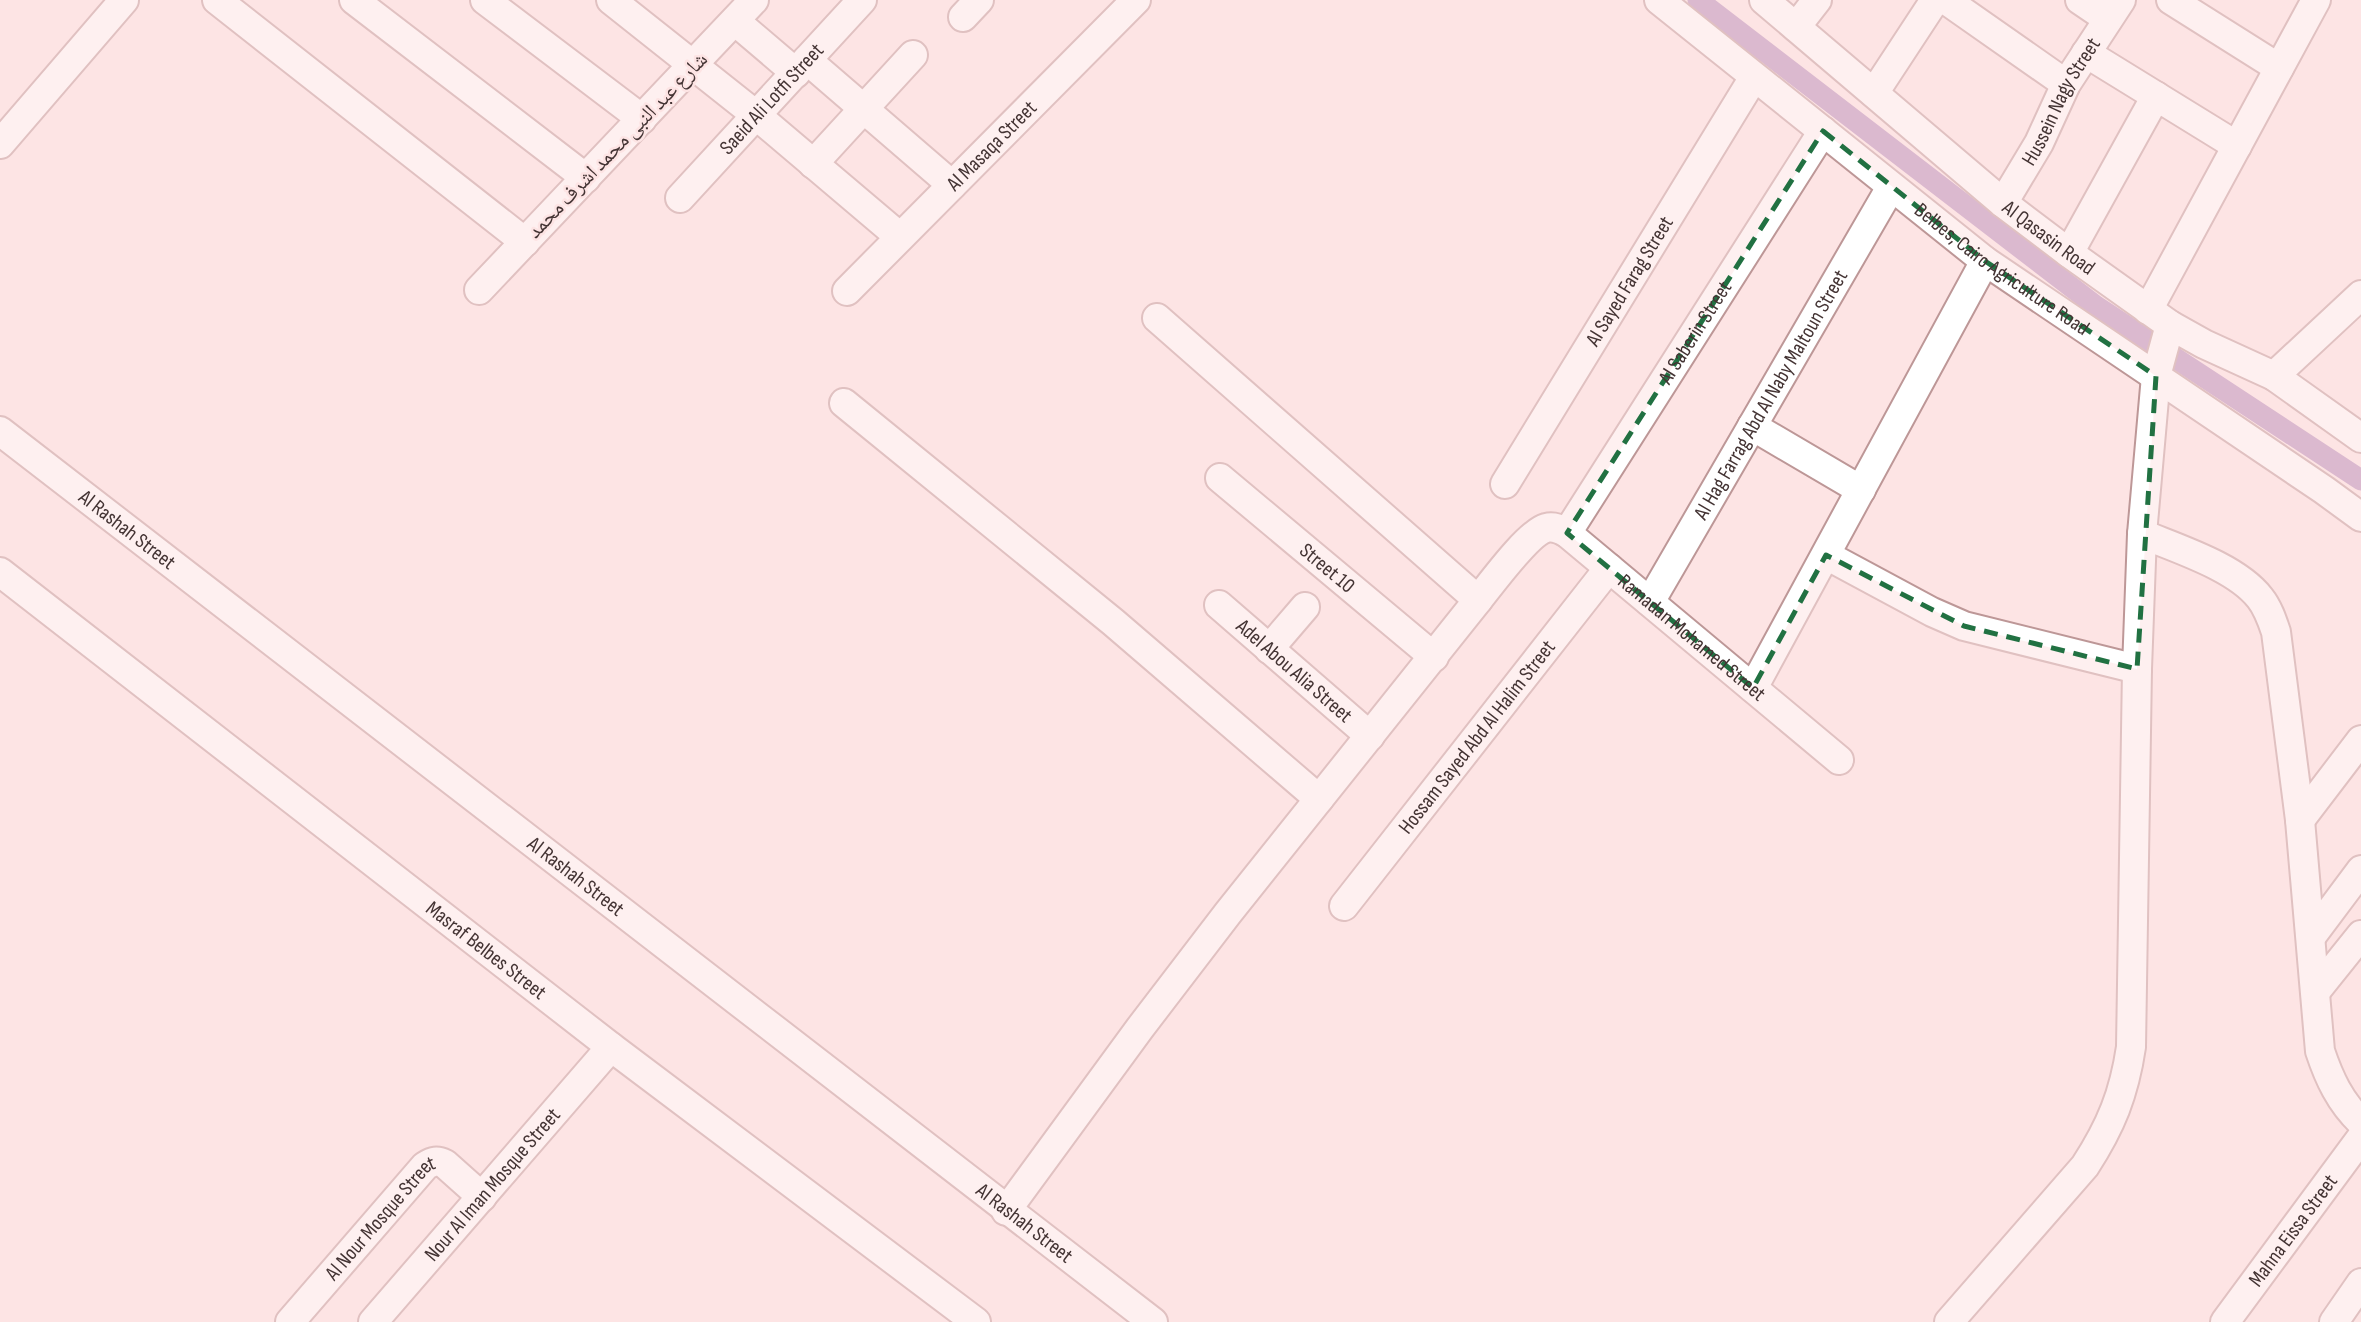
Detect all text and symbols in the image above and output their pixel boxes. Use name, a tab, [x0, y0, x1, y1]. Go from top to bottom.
street label: Hussein Nagy Street	[2016, 33, 2106, 170]
street label: Saeid Ali Lotfi Street	[714, 38, 829, 160]
street label: شارع عبد النبى محمد اشرف محمد	[522, 47, 713, 244]
street label: Al Masaqa Street	[941, 96, 1042, 197]
street label: Al Qasasin Road	[1997, 195, 2100, 281]
street label: Belbes, Cairo Agriculture Road	[1909, 198, 2094, 341]
street label: Al Sayed Farag Street	[1580, 212, 1679, 352]
street label: Al Hag Farrag Abd Al Naby Maltoun Street	[1688, 265, 1853, 525]
street label: Al Saberin Street	[1653, 276, 1737, 390]
street label: Al Rashah Street	[73, 484, 180, 575]
street label: Street 10	[1294, 538, 1360, 598]
street label: Ramadan Mohamed Street	[1613, 569, 1771, 707]
street label: Adel Abou Alia Street	[1230, 613, 1357, 728]
street label: Hossam Sayed Abd Al Halim Street	[1393, 635, 1561, 839]
street label: Al Rashah Street	[522, 831, 629, 922]
street label: Masraf Belbes Street	[421, 896, 551, 1005]
street label: Nour Al Iman Mosque Street	[419, 1103, 566, 1267]
street label: Al Nour Mosque Street	[319, 1150, 439, 1286]
street label: Mahna Eissa Street	[2244, 1170, 2343, 1292]
street label: Al Rashah Street	[970, 1177, 1078, 1268]

